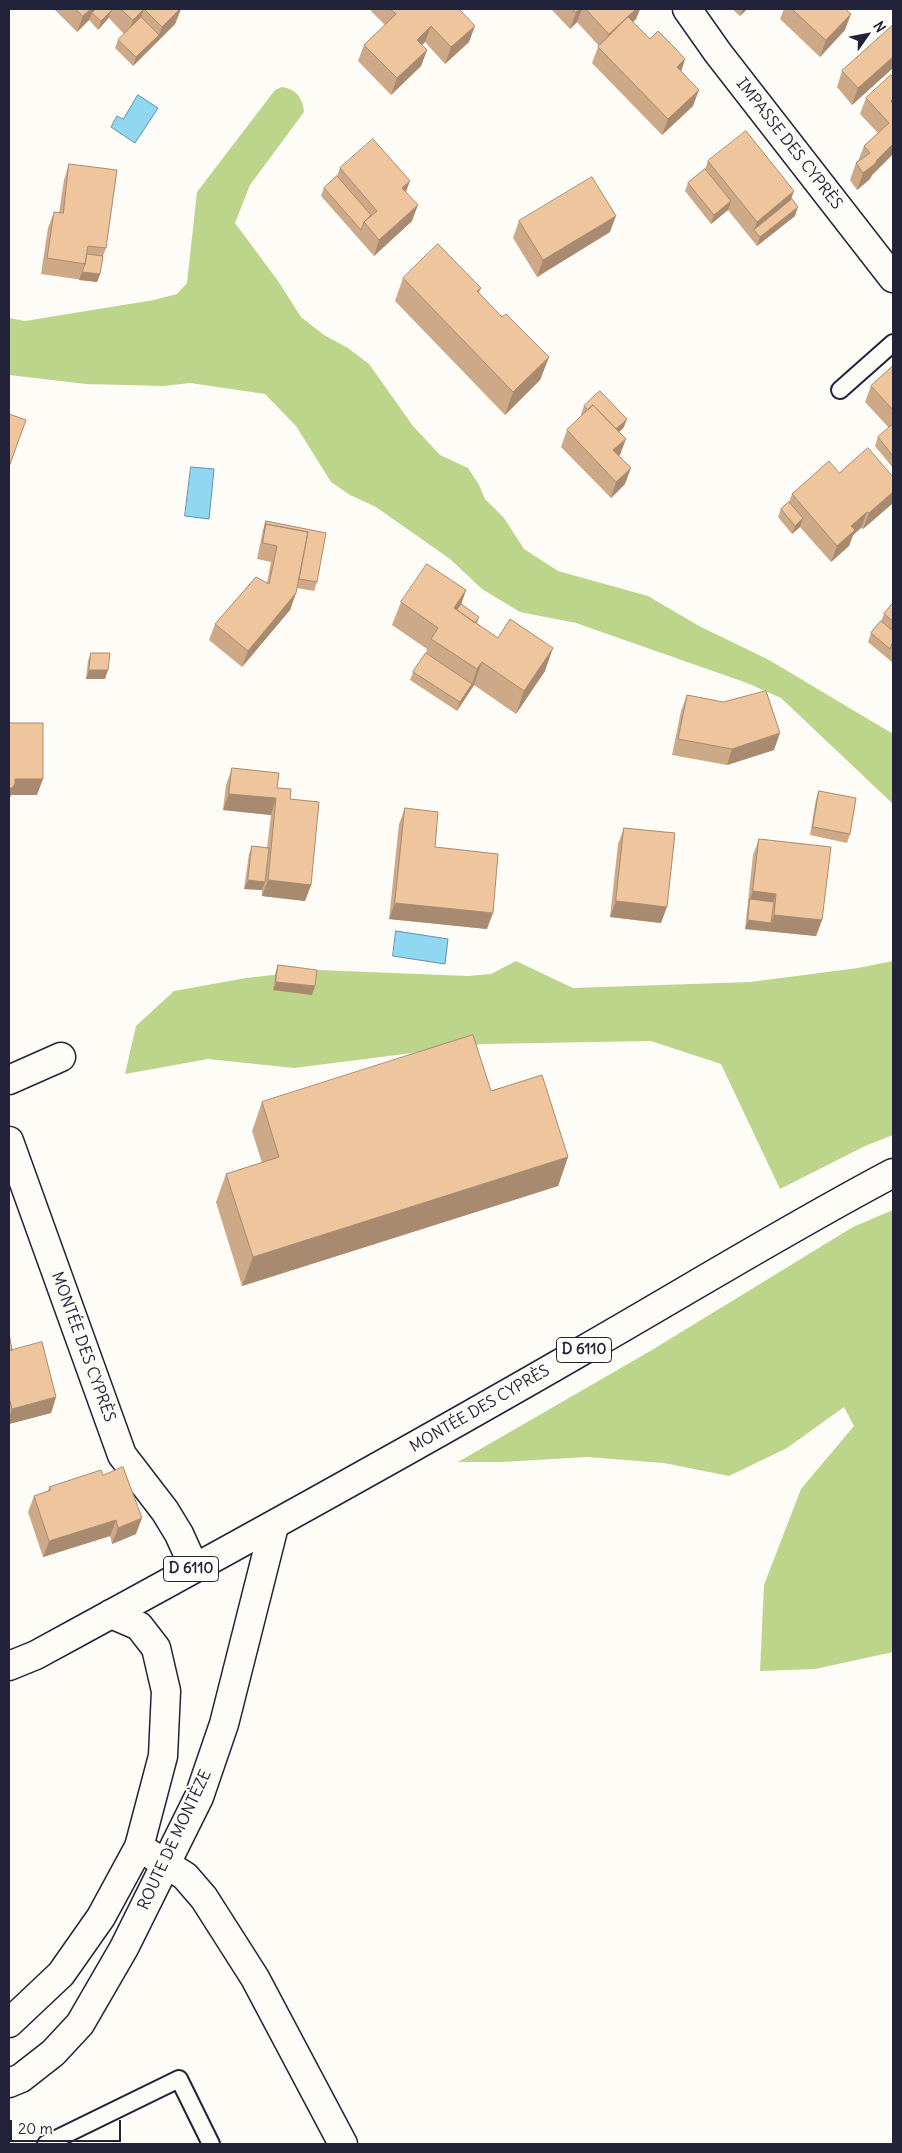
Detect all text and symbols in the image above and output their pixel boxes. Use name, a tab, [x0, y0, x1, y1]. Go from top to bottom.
north arrow	[842, 10, 892, 60]
text: N	[869, 18, 890, 36]
street label: IMPASSE DES CYPRÈS	[732, 75, 846, 213]
street label: MONTÉE DES CYPRÈS	[47, 1269, 119, 1425]
road number: D 6110	[556, 1338, 612, 1362]
street label: MONTÉE DES CYPRÈS	[407, 1361, 553, 1457]
road number: D 6110	[164, 1556, 218, 1582]
street label: ROUTE DE MONTÈZE	[134, 1767, 216, 1913]
scale bar	[12, 2110, 124, 2142]
text: 20 m	[18, 2119, 53, 2138]

